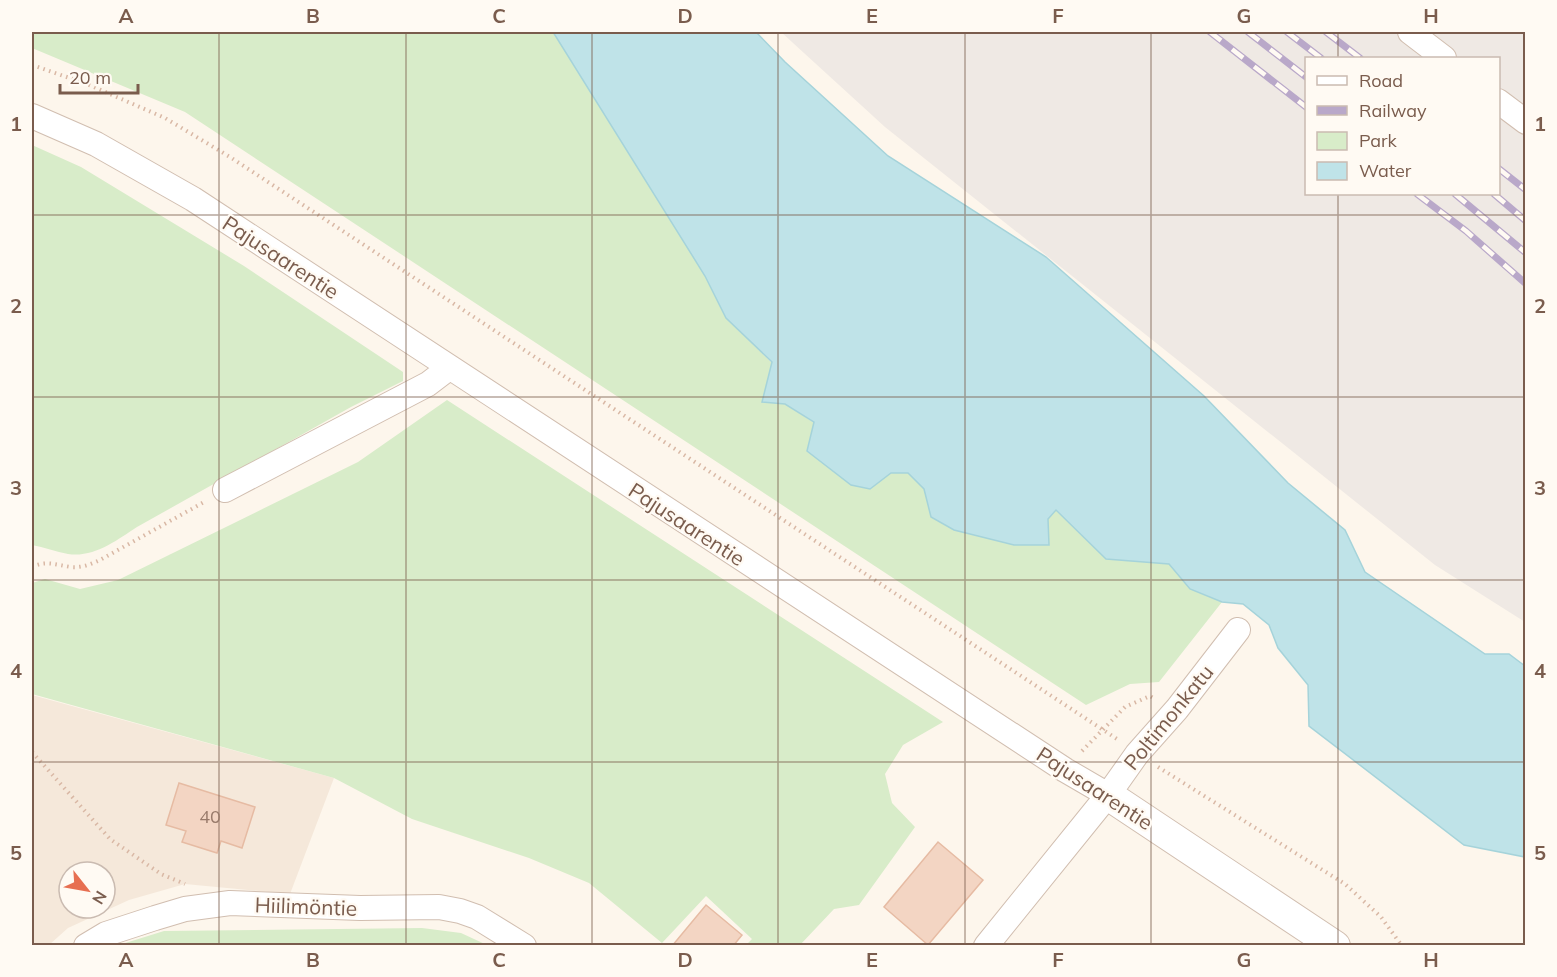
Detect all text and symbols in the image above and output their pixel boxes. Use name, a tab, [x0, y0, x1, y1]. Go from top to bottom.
text: A	[119, 3, 134, 28]
text: B	[306, 3, 320, 28]
text: C	[492, 3, 506, 28]
text: D	[677, 3, 693, 28]
text: E	[866, 3, 878, 28]
text: F	[1052, 3, 1064, 28]
text: G	[1237, 3, 1251, 28]
text: H	[1423, 3, 1439, 28]
scale bar	[60, 57, 138, 95]
legend	[1305, 57, 1500, 195]
text: 20 m	[69, 66, 111, 89]
text: Road	[1359, 69, 1403, 92]
text: Railway	[1359, 99, 1427, 122]
text: 1	[10, 111, 22, 136]
text: 1	[1534, 111, 1546, 136]
text: Park	[1359, 129, 1398, 152]
text: Water	[1359, 159, 1412, 182]
street label: Pajusaarentie	[218, 210, 344, 304]
text: 2	[10, 293, 22, 318]
text: 2	[1534, 293, 1546, 318]
text: 3	[10, 475, 22, 500]
text: 3	[1534, 475, 1546, 500]
street label: Pajusaarentie	[624, 477, 750, 571]
text: 4	[10, 658, 22, 683]
text: 4	[1534, 658, 1546, 683]
street label: Poltimonkatu	[1118, 659, 1218, 775]
street label: Pajusaarentie	[1032, 741, 1158, 835]
house number: 40	[199, 805, 221, 828]
text: 5	[10, 840, 22, 865]
text: 5	[1534, 840, 1546, 865]
north arrow	[57, 860, 117, 920]
text: N	[88, 887, 112, 908]
street label: Hiilimöntie	[254, 891, 358, 921]
text: A	[119, 947, 134, 972]
text: B	[306, 947, 320, 972]
text: C	[492, 947, 506, 972]
text: D	[677, 947, 693, 972]
text: E	[866, 947, 878, 972]
text: F	[1052, 947, 1064, 972]
text: G	[1237, 947, 1251, 972]
text: H	[1423, 947, 1439, 972]

